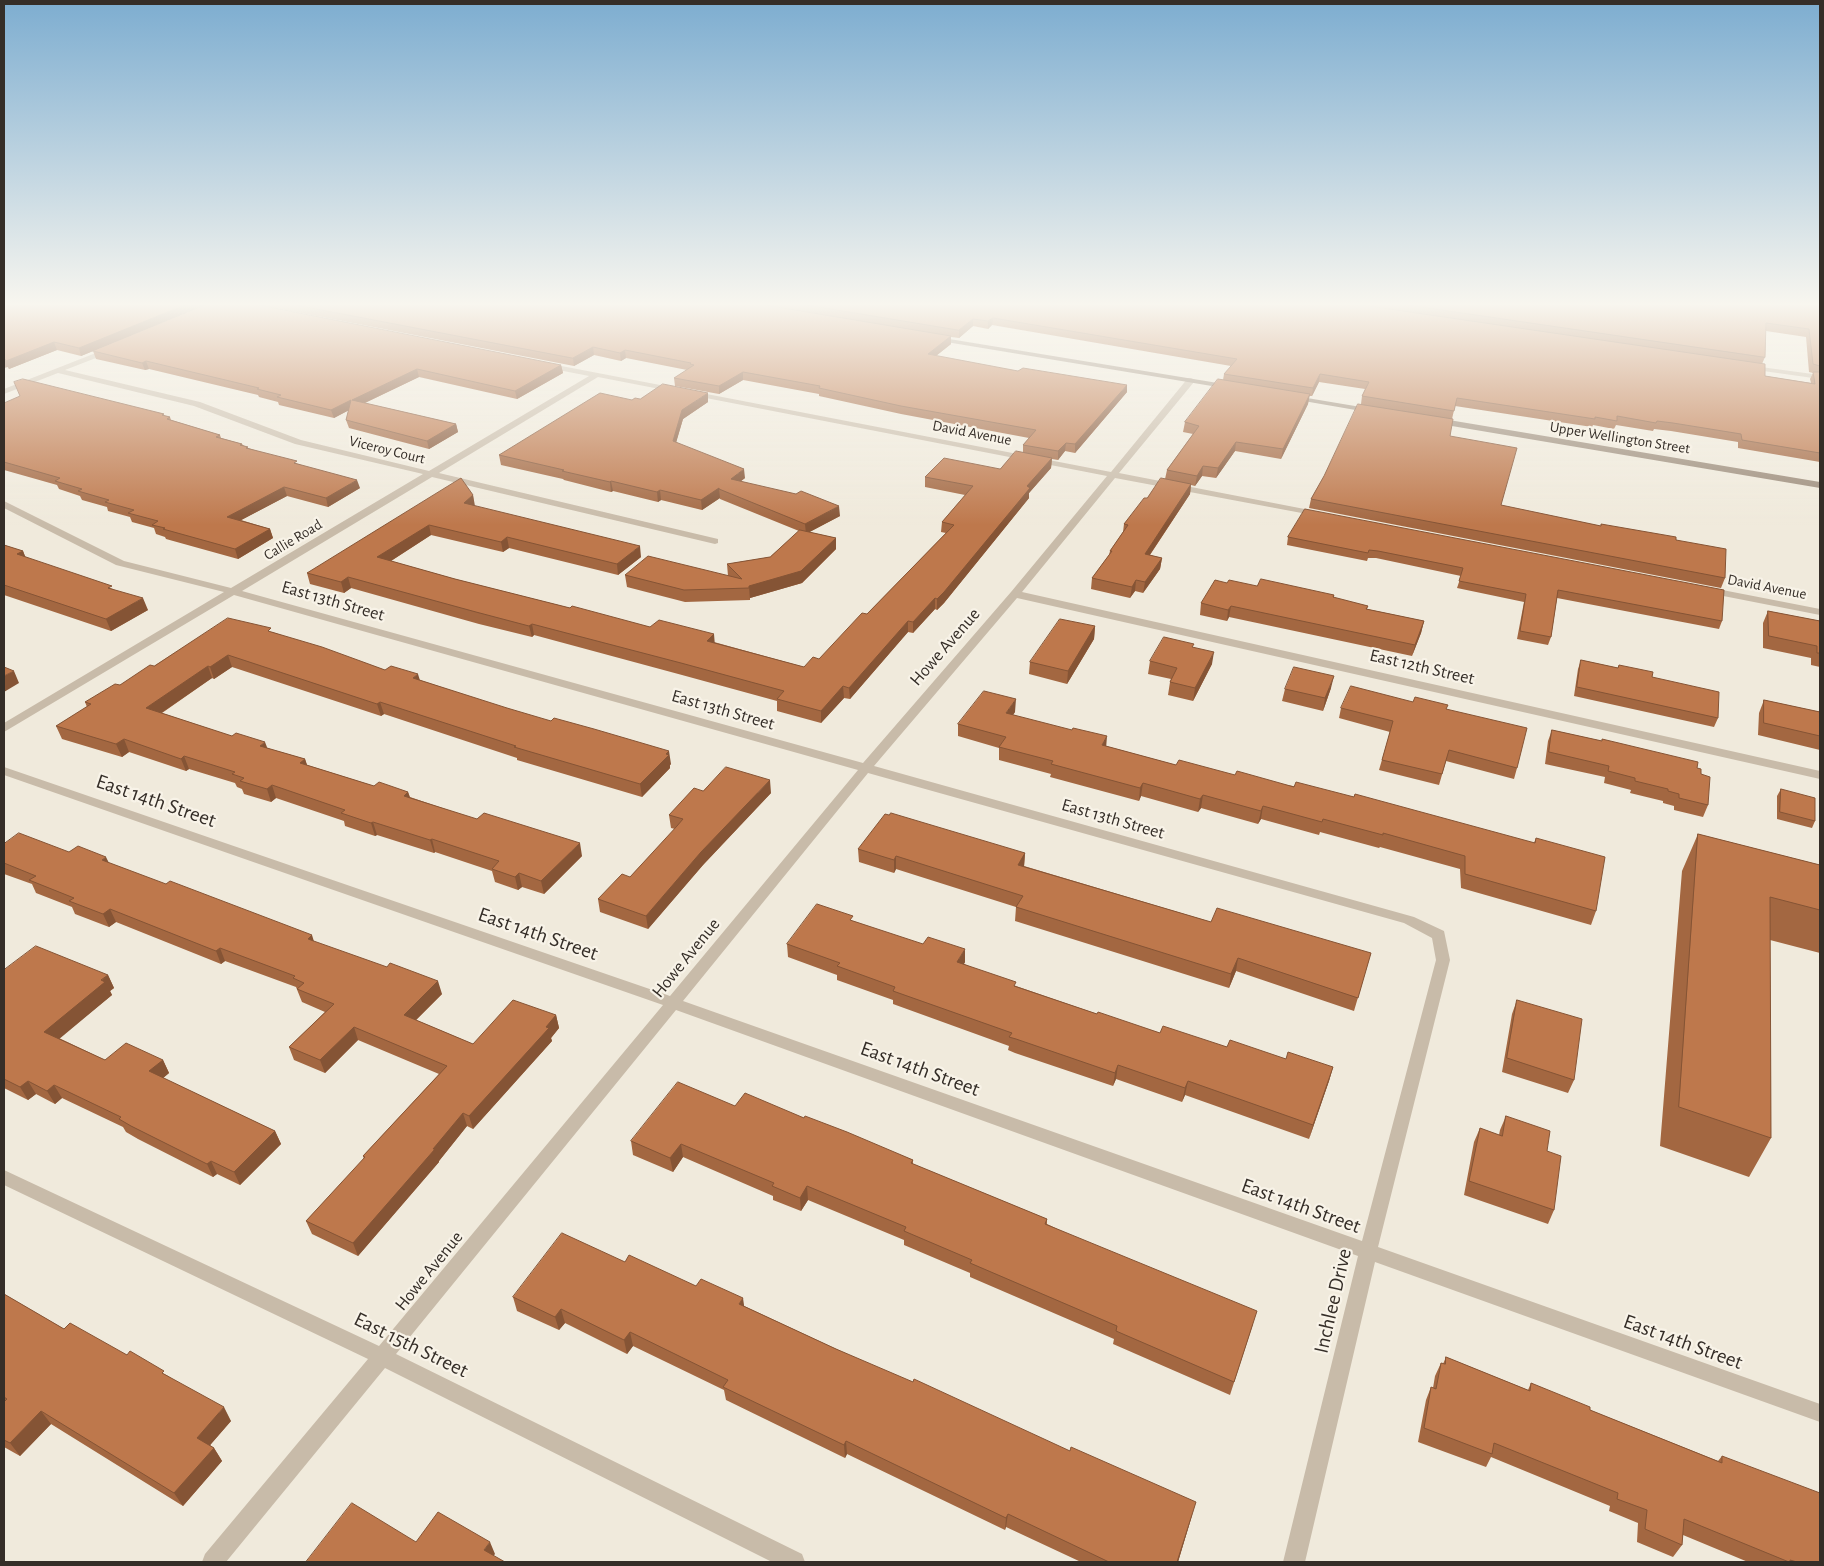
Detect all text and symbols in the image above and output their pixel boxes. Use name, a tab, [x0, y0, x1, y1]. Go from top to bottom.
street label: David Avenue	[931, 416, 1013, 450]
street label: Upper Wellington Street	[1549, 418, 1691, 458]
street label: Viceroy Court	[347, 432, 427, 468]
street label: Callie Road	[261, 516, 325, 564]
street label: David Avenue	[1726, 570, 1808, 604]
street label: East 13th Street	[279, 576, 387, 626]
street label: Howe Avenue	[905, 604, 985, 690]
street label: East 12th Street	[1368, 644, 1476, 690]
street label: East 13th Street	[669, 685, 777, 735]
street label: East 14th Street	[93, 769, 219, 833]
street label: East 13th Street	[1059, 794, 1167, 844]
street label: East 14th Street	[475, 902, 601, 966]
street label: Howe Avenue	[647, 914, 725, 1002]
street label: East 14th Street	[857, 1036, 983, 1102]
street label: East 14th Street	[1238, 1173, 1364, 1239]
street label: Howe Avenue	[390, 1227, 468, 1315]
street label: Inchlee Drive	[1309, 1246, 1357, 1356]
street label: East 15th Street	[350, 1307, 472, 1383]
street label: East 14th Street	[1620, 1309, 1746, 1375]

